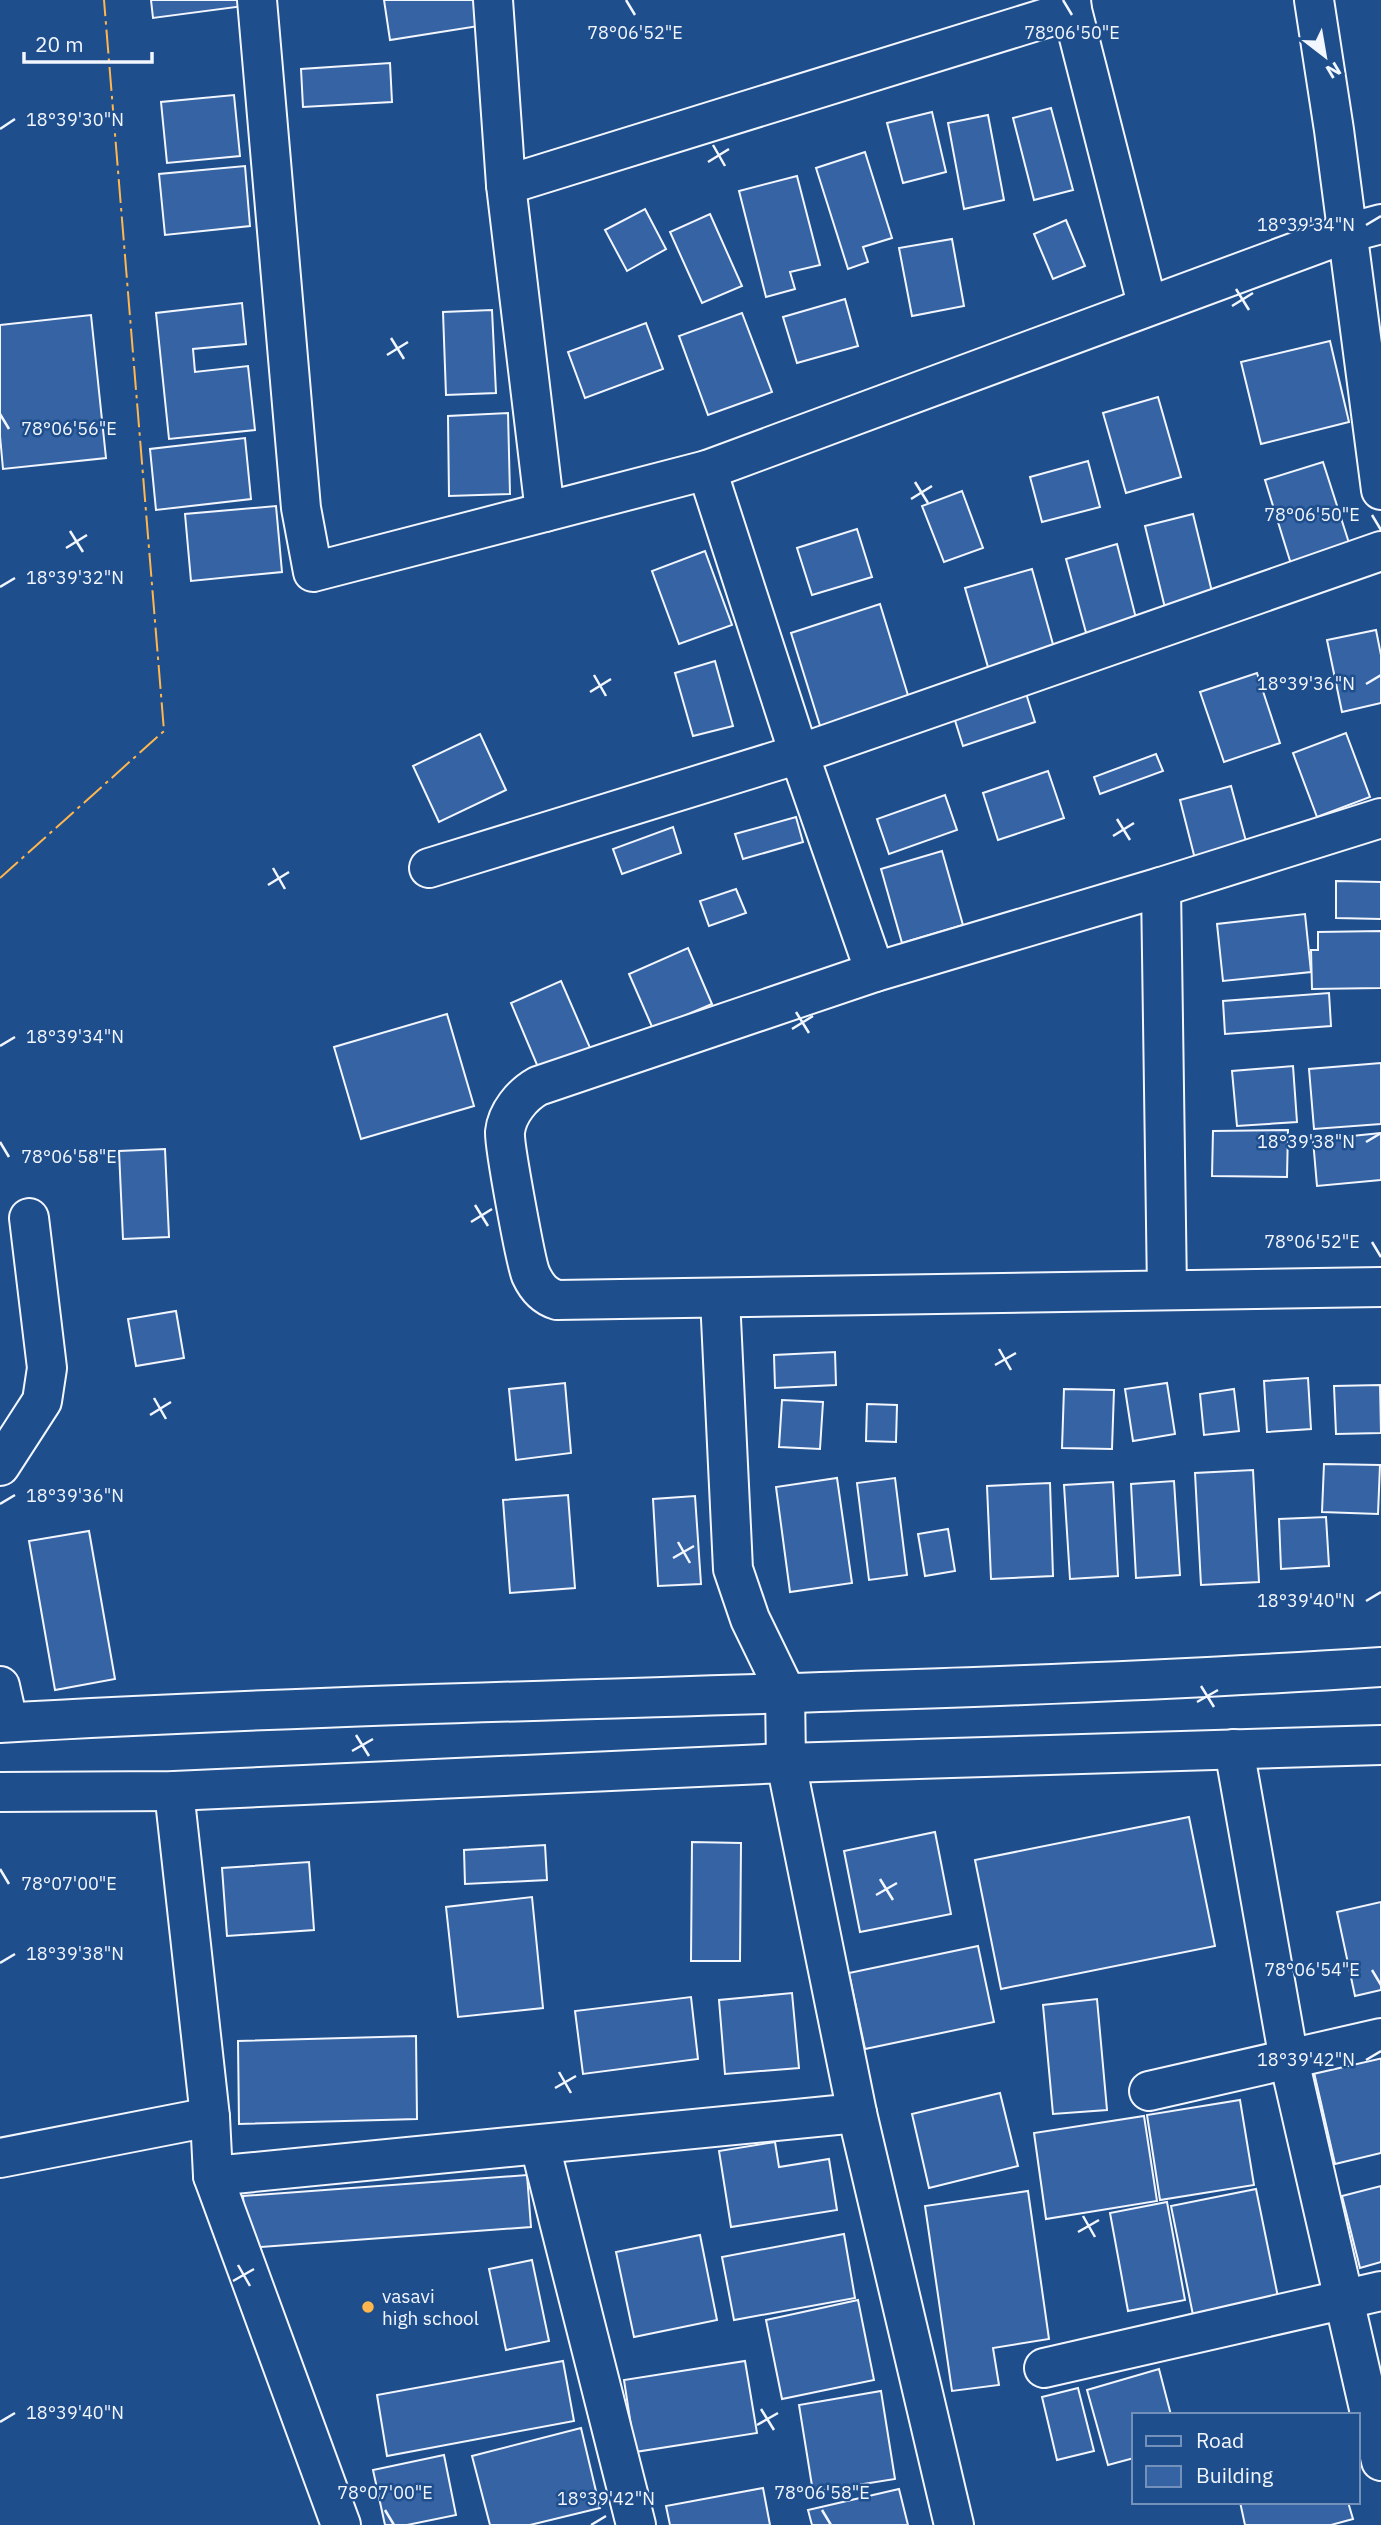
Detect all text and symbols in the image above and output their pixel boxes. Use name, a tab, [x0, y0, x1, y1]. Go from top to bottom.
scale bar	[24, 21, 152, 65]
text: 78°06'52"E	[587, 21, 683, 44]
text: 78°06'50"E	[1024, 21, 1120, 44]
north arrow	[1290, 21, 1360, 91]
text: 20 m	[35, 30, 84, 58]
text: N	[1322, 57, 1346, 84]
text: 18°39'30"N	[26, 108, 124, 131]
text: 18°39'34"N	[1257, 213, 1355, 236]
text: 78°06'56"E	[21, 417, 117, 440]
text: 78°06'50"E	[1264, 503, 1360, 526]
text: 18°39'32"N	[26, 566, 124, 589]
text: 18°39'36"N	[1257, 672, 1355, 695]
text: 18°39'34"N	[26, 1025, 124, 1048]
text: 18°39'38"N	[1257, 1130, 1355, 1153]
text: 78°06'58"E	[21, 1145, 117, 1168]
text: 78°06'52"E	[1264, 1230, 1360, 1253]
text: 18°39'36"N	[26, 1484, 124, 1507]
text: 18°39'40"N	[1257, 1589, 1355, 1612]
text: 78°07'00"E	[21, 1872, 117, 1895]
text: 18°39'38"N	[26, 1942, 124, 1965]
text: 78°06'54"E	[1264, 1958, 1360, 1981]
text: 18°39'42"N	[1257, 2048, 1355, 2071]
place label: vasavi high school	[382, 2284, 479, 2330]
marker: vasavi high school	[360, 2299, 376, 2315]
text: 18°39'40"N	[26, 2401, 124, 2424]
legend	[1132, 2413, 1360, 2504]
text: Road	[1196, 2426, 1244, 2454]
text: Building	[1196, 2461, 1273, 2489]
text: 78°07'00"E	[337, 2481, 433, 2504]
text: 78°06'58"E	[774, 2481, 870, 2504]
text: 18°39'42"N	[557, 2487, 655, 2510]

